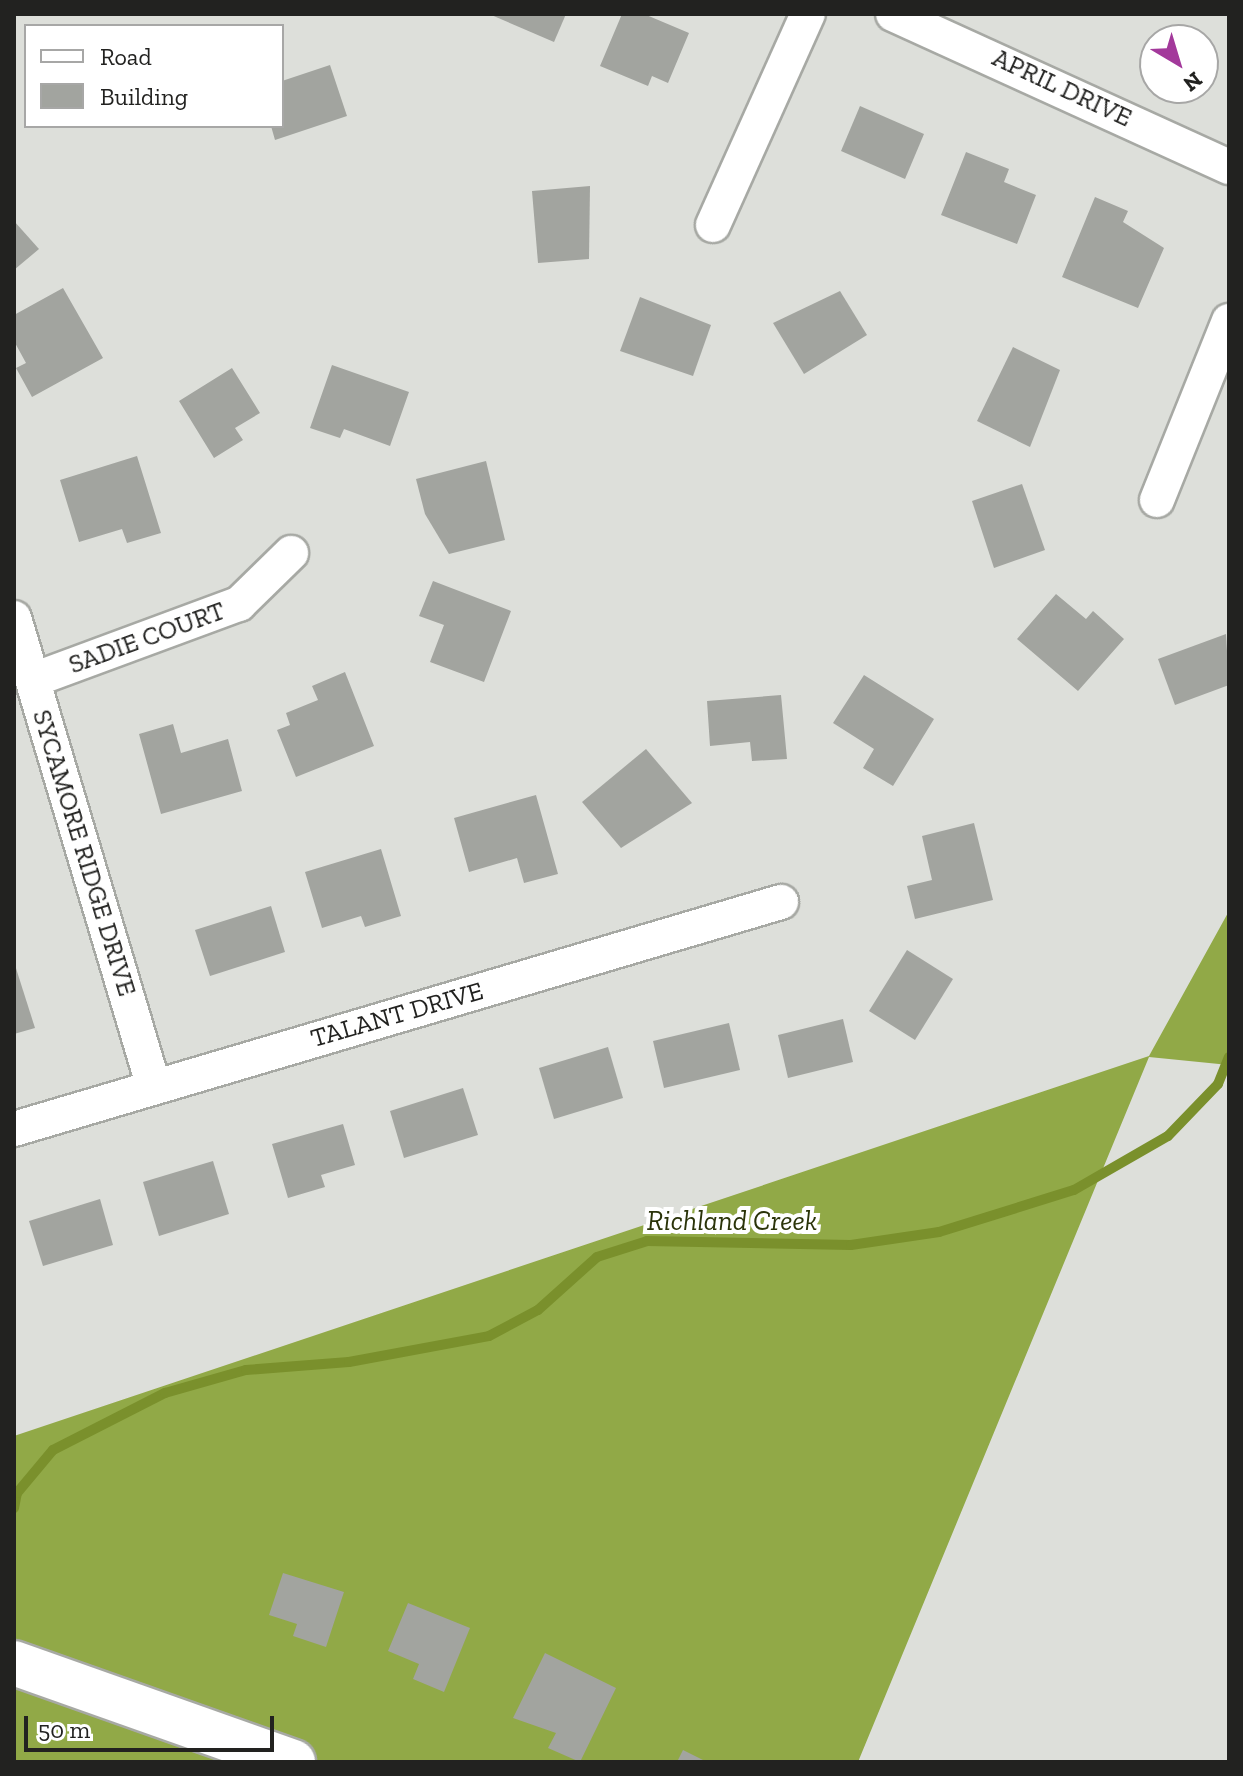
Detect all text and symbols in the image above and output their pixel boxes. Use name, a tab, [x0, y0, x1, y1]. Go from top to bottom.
legend	[24, 24, 284, 128]
north arrow	[1139, 24, 1219, 104]
text: Road	[100, 42, 152, 71]
street label: APRIL DRIVE	[987, 42, 1137, 134]
text: N	[1178, 66, 1208, 98]
text: Building	[100, 82, 188, 111]
street label: SADIE COURT	[65, 595, 229, 681]
street label: SYCAMORE RIDGE DRIVE	[26, 706, 142, 1000]
street label: TALANT DRIVE	[307, 975, 487, 1055]
water label: Richland Creek	[647, 1204, 817, 1238]
scale bar	[28, 1700, 278, 1750]
text: 50 m	[38, 1715, 90, 1744]

